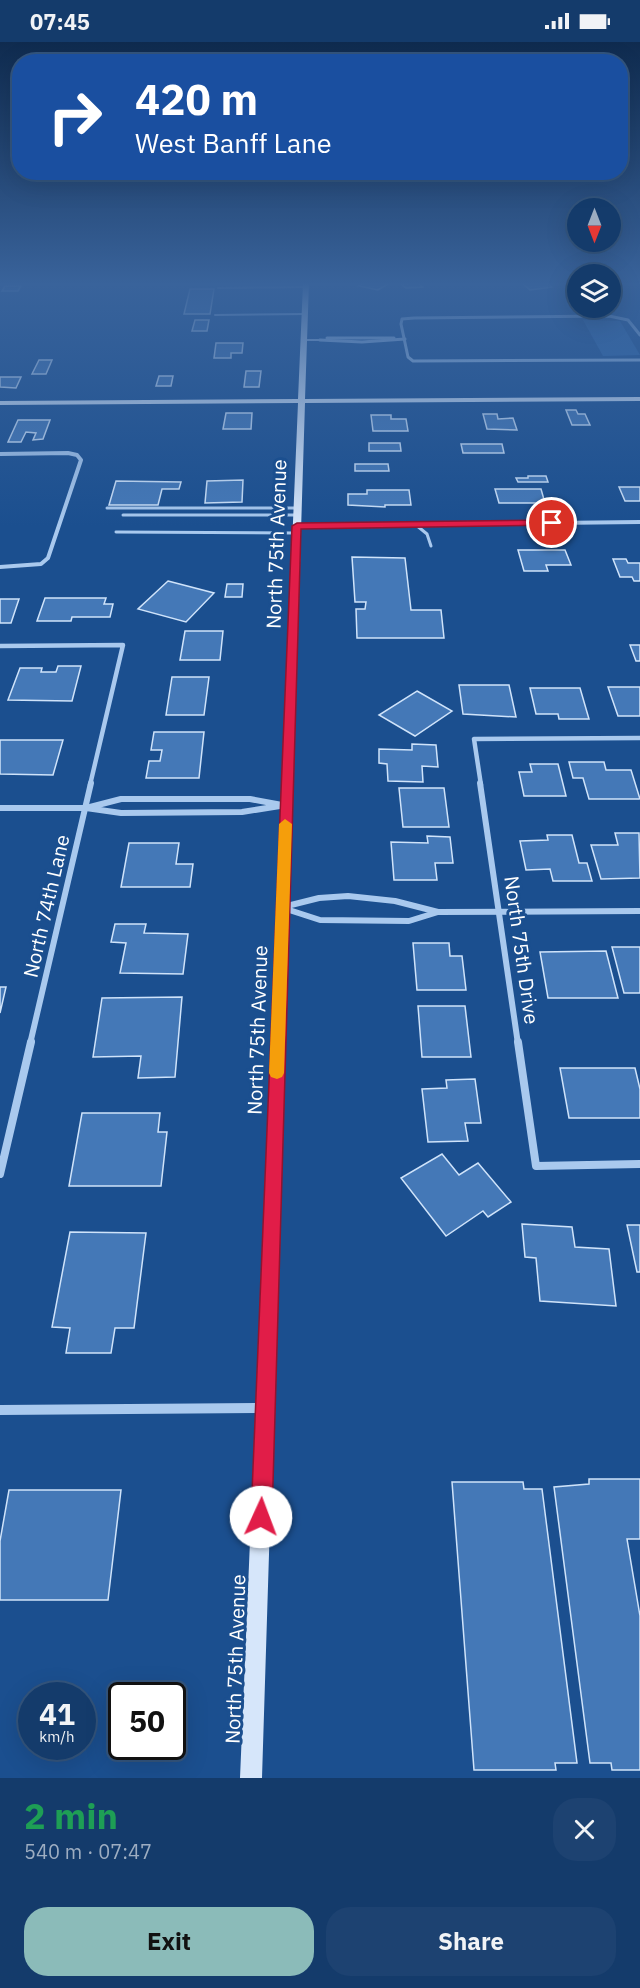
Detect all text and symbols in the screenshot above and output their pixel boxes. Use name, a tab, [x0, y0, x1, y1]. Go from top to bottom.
text: 07:45	[30, 7, 90, 36]
text: 420 m	[135, 72, 258, 127]
icon: right	[36, 78, 114, 156]
text: West Banff Lane	[135, 125, 332, 160]
north arrow	[567, 198, 621, 252]
map controls	[567, 198, 621, 318]
button: layers	[567, 264, 621, 318]
street label: North 75th Avenue	[260, 459, 292, 629]
pin	[526, 497, 577, 548]
icon: arrive	[535, 506, 568, 539]
street label: North 74th Lane	[16, 832, 76, 980]
street label: North 75th Drive	[498, 874, 546, 1026]
street label: North 75th Avenue	[241, 945, 273, 1115]
position arrow	[229, 1485, 293, 1549]
street label: North 75th Avenue	[219, 1574, 251, 1744]
speed limit sign: 50	[108, 1682, 186, 1760]
text: 41	[39, 1694, 75, 1733]
text: km/h	[39, 1727, 75, 1746]
text: 2 min	[24, 1792, 118, 1839]
button: close	[553, 1798, 616, 1861]
text: 540 m · 07:47	[24, 1838, 152, 1865]
button: Exit	[24, 1907, 314, 1976]
button: Share	[326, 1907, 616, 1976]

